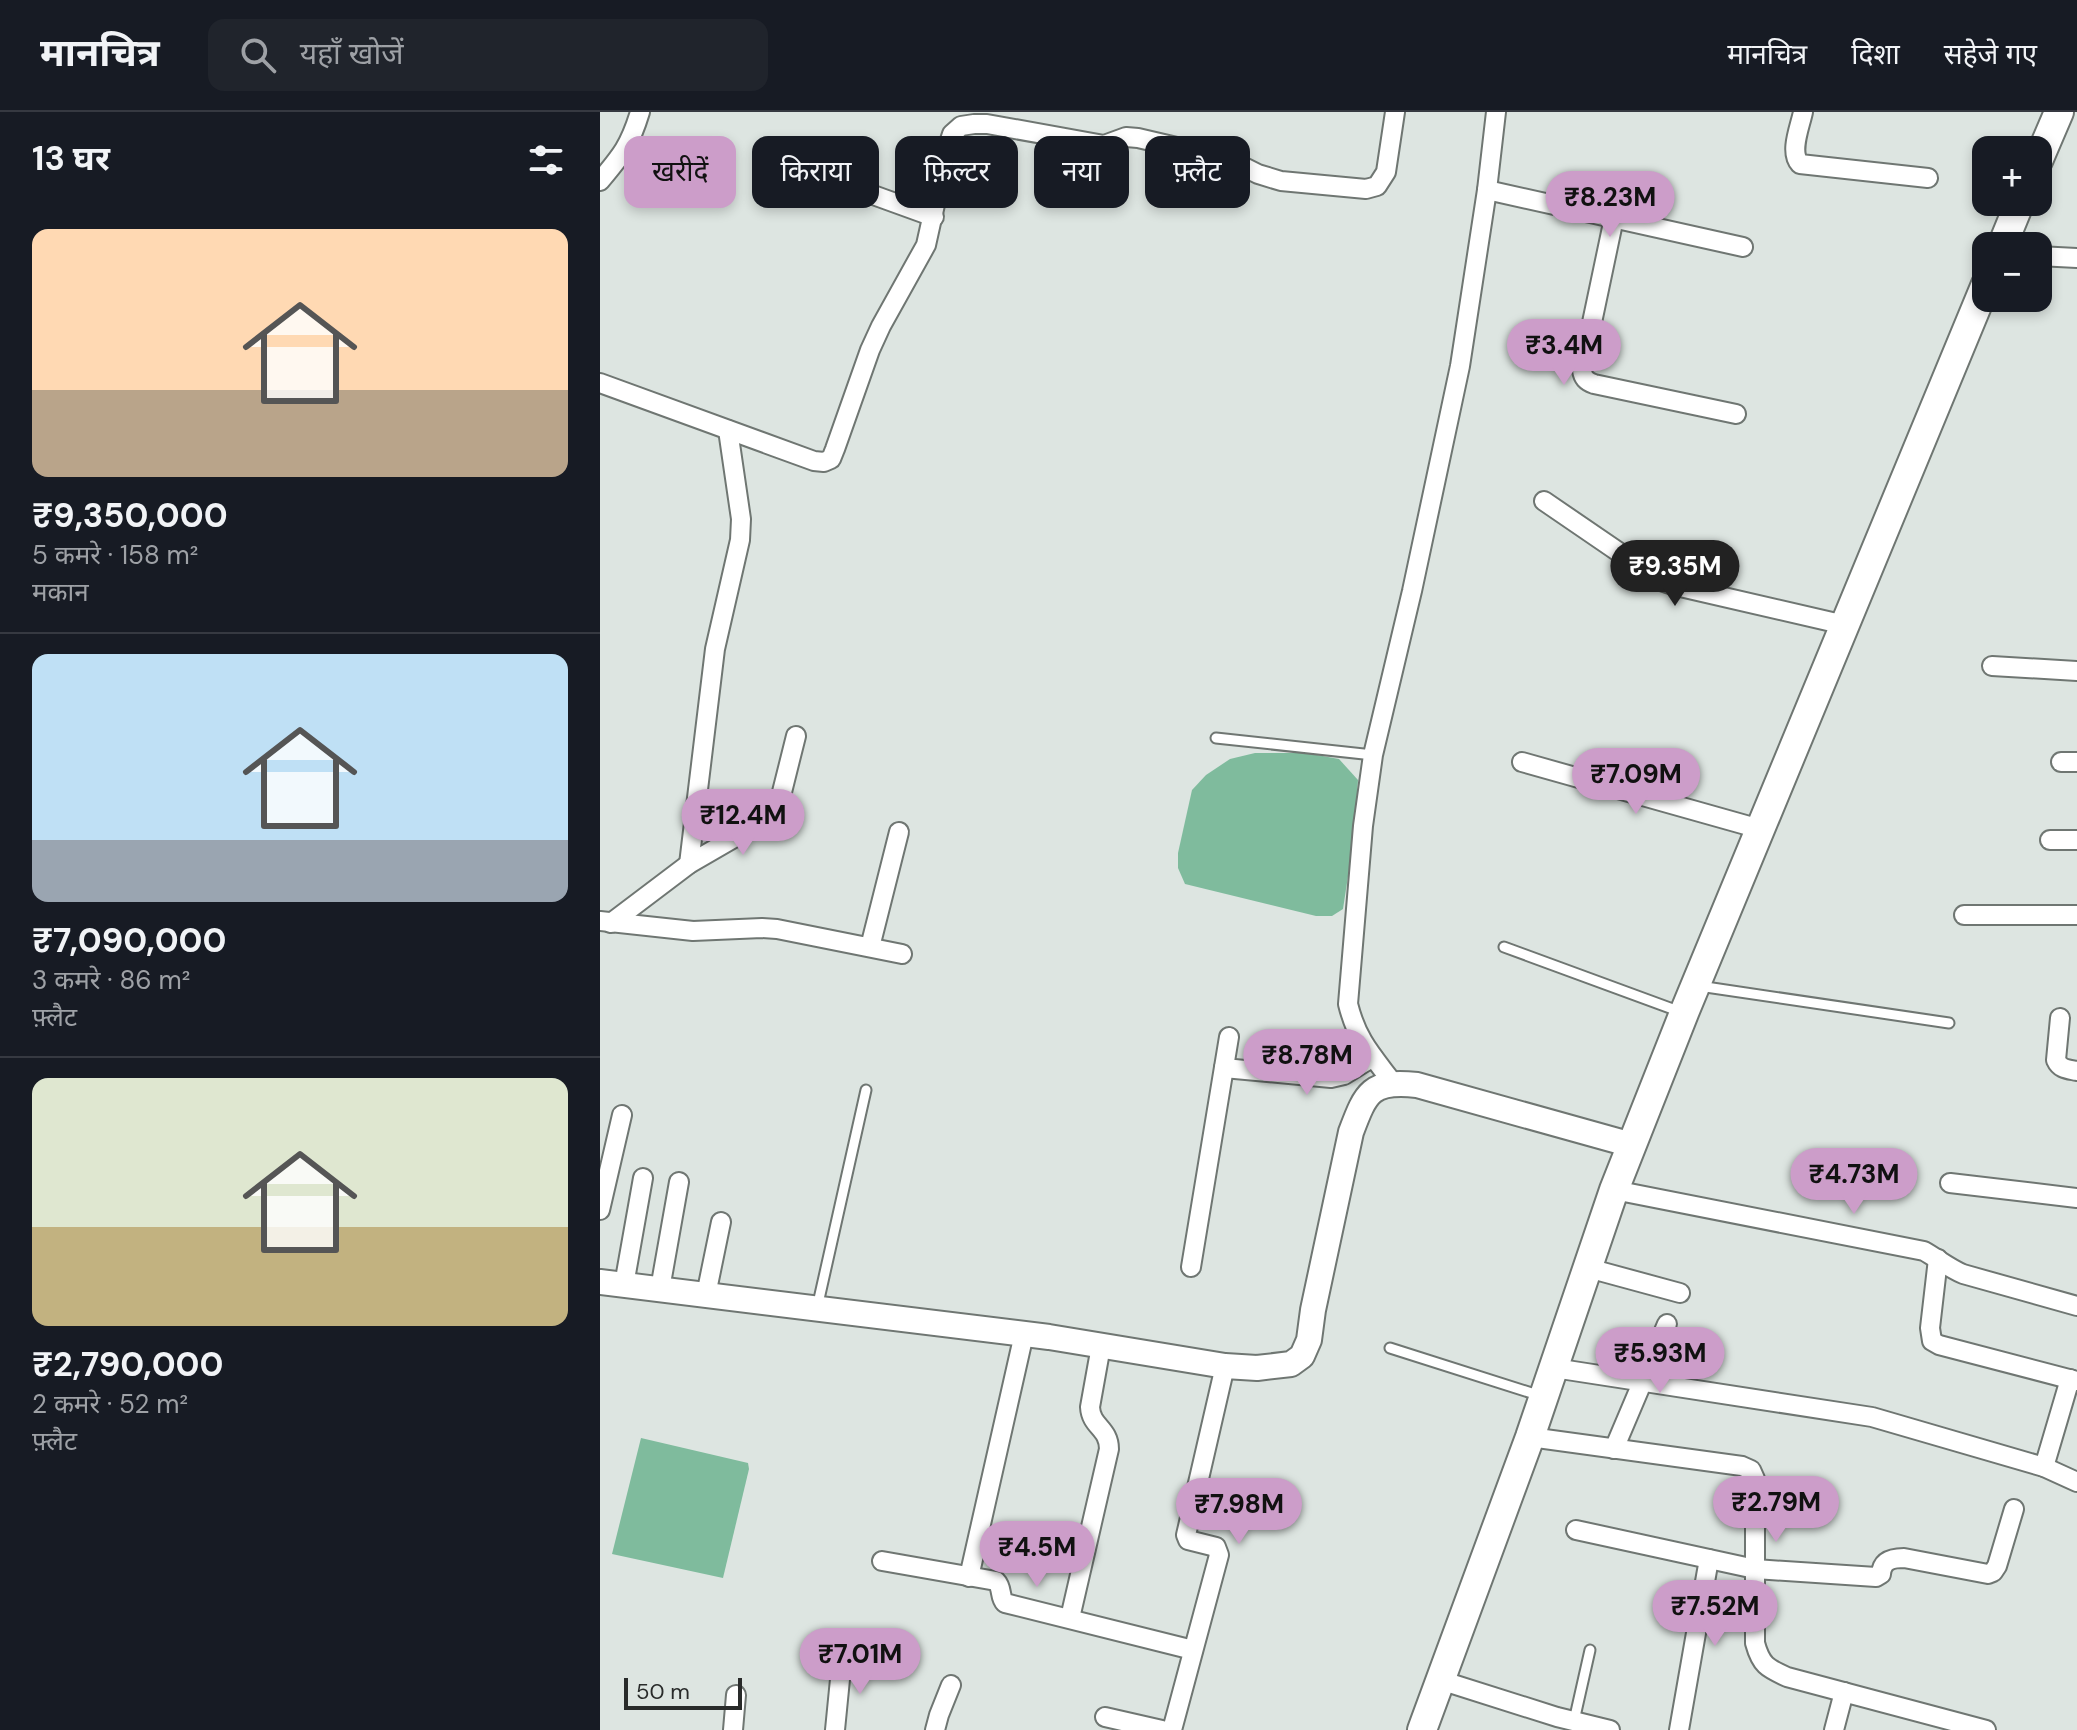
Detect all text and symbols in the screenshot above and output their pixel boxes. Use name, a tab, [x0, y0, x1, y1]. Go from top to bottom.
search box	[208, 19, 768, 91]
text: मानचित्र	[40, 28, 160, 78]
icon: search	[236, 33, 280, 77]
text: यहाँ खोजें	[300, 34, 403, 73]
text: मानचित्र	[1727, 36, 1807, 73]
text: दिशा	[1851, 36, 1900, 73]
text: सहेजे गए	[1944, 36, 2037, 73]
text: 13 घर	[32, 136, 110, 181]
chip: खरीदें	[624, 136, 736, 208]
chip: किराया	[752, 136, 879, 208]
chip: फ़िल्टर	[895, 136, 1018, 208]
chip: नया	[1034, 136, 1129, 208]
chip: फ़्लैट	[1145, 136, 1250, 208]
map controls	[1972, 136, 2052, 312]
button: +	[1972, 136, 2052, 216]
icon: filters	[524, 138, 568, 182]
pin: ₹8.23M	[1545, 171, 1675, 239]
text: ₹8.23M	[1564, 180, 1656, 214]
button: −	[1972, 232, 2052, 312]
icon: home	[228, 281, 372, 425]
pin: ₹3.4M	[1508, 319, 1620, 387]
text: ₹3.4M	[1525, 328, 1603, 362]
text: ₹9,350,000	[32, 493, 228, 538]
text: 5 कमरे · 158 m²	[32, 538, 198, 572]
pin: ₹9.35M	[1610, 540, 1740, 608]
text: ₹9.35M	[1628, 549, 1722, 583]
text: मकान	[32, 575, 89, 609]
icon: home	[228, 706, 372, 850]
pin: ₹7.09M	[1571, 748, 1701, 816]
text: ₹7.09M	[1590, 757, 1682, 791]
pin: ₹12.4M	[678, 789, 808, 857]
text: ₹12.4M	[700, 798, 786, 832]
text: ₹7,090,000	[32, 918, 226, 963]
text: 3 कमरे · 86 m²	[32, 963, 190, 997]
text: फ़्लैट	[32, 1000, 77, 1034]
pin: ₹8.78M	[1242, 1029, 1372, 1097]
text: ₹8.78M	[1261, 1038, 1353, 1072]
icon: home	[228, 1130, 372, 1274]
pin: ₹4.73M	[1789, 1148, 1919, 1216]
text: ₹4.73M	[1808, 1157, 1900, 1191]
pin: ₹5.93M	[1595, 1327, 1725, 1395]
text: ₹5.93M	[1614, 1336, 1706, 1370]
text: ₹2,790,000	[32, 1342, 223, 1387]
text: 2 कमरे · 52 m²	[32, 1387, 188, 1421]
text: फ़्लैट	[32, 1424, 77, 1458]
pin: ₹2.79M	[1711, 1476, 1841, 1544]
pin: ₹7.98M	[1174, 1478, 1304, 1546]
text: ₹2.79M	[1731, 1485, 1821, 1519]
text: ₹7.98M	[1194, 1487, 1284, 1521]
pin: ₹4.5M	[981, 1521, 1093, 1589]
text: ₹4.5M	[998, 1530, 1076, 1564]
pin: ₹7.52M	[1650, 1580, 1780, 1648]
text: ₹7.52M	[1671, 1589, 1759, 1623]
pin: ₹7.01M	[795, 1628, 925, 1696]
text: ₹7.01M	[818, 1637, 902, 1671]
scale bar	[624, 1674, 742, 1710]
text: 50 m	[636, 1677, 690, 1706]

